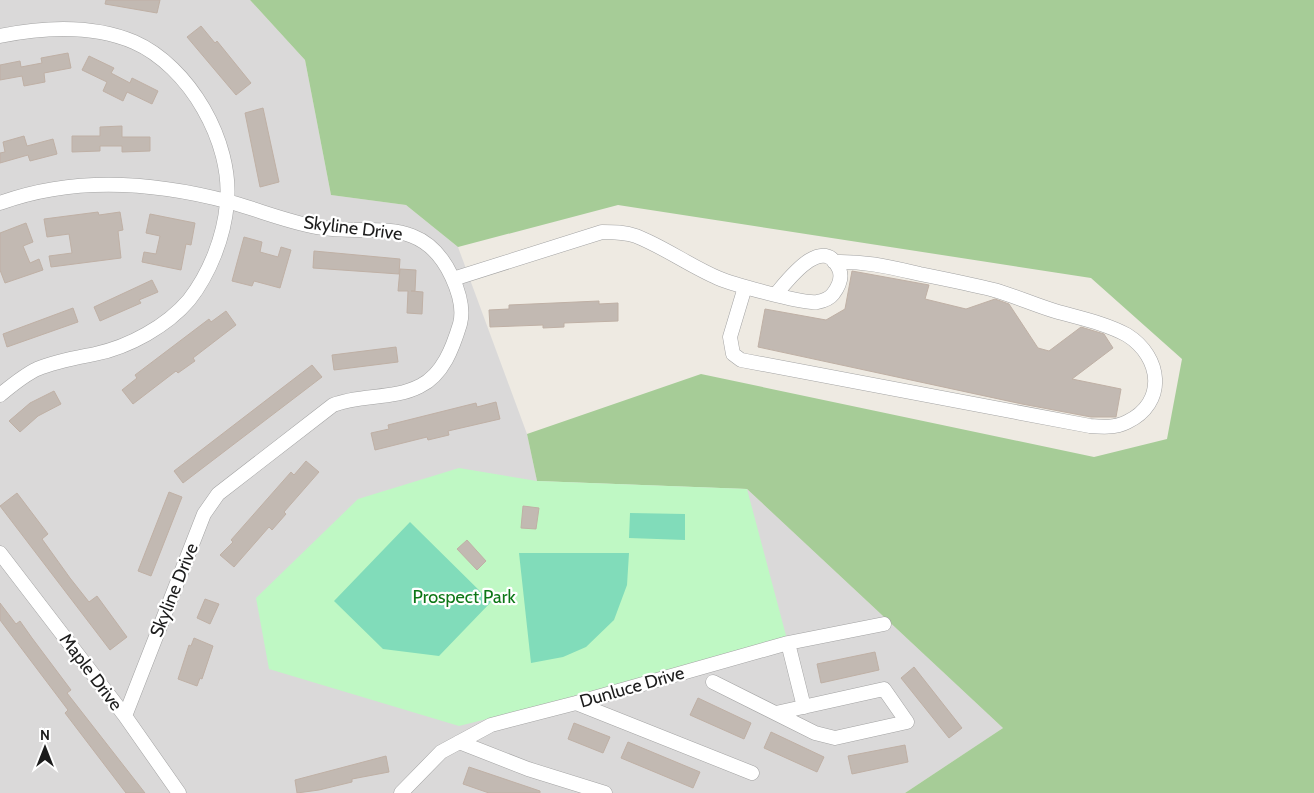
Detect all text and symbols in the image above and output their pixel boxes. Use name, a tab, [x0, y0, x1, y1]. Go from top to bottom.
street label: Skyline Drive	[302, 211, 404, 245]
street label: Skyline Drive	[145, 540, 203, 640]
park label: Prospect Park	[413, 586, 516, 608]
street label: Maple Drive	[55, 629, 127, 715]
street label: Dunluce Drive	[577, 662, 687, 712]
north arrow	[20, 723, 70, 773]
text: N	[40, 726, 50, 744]

